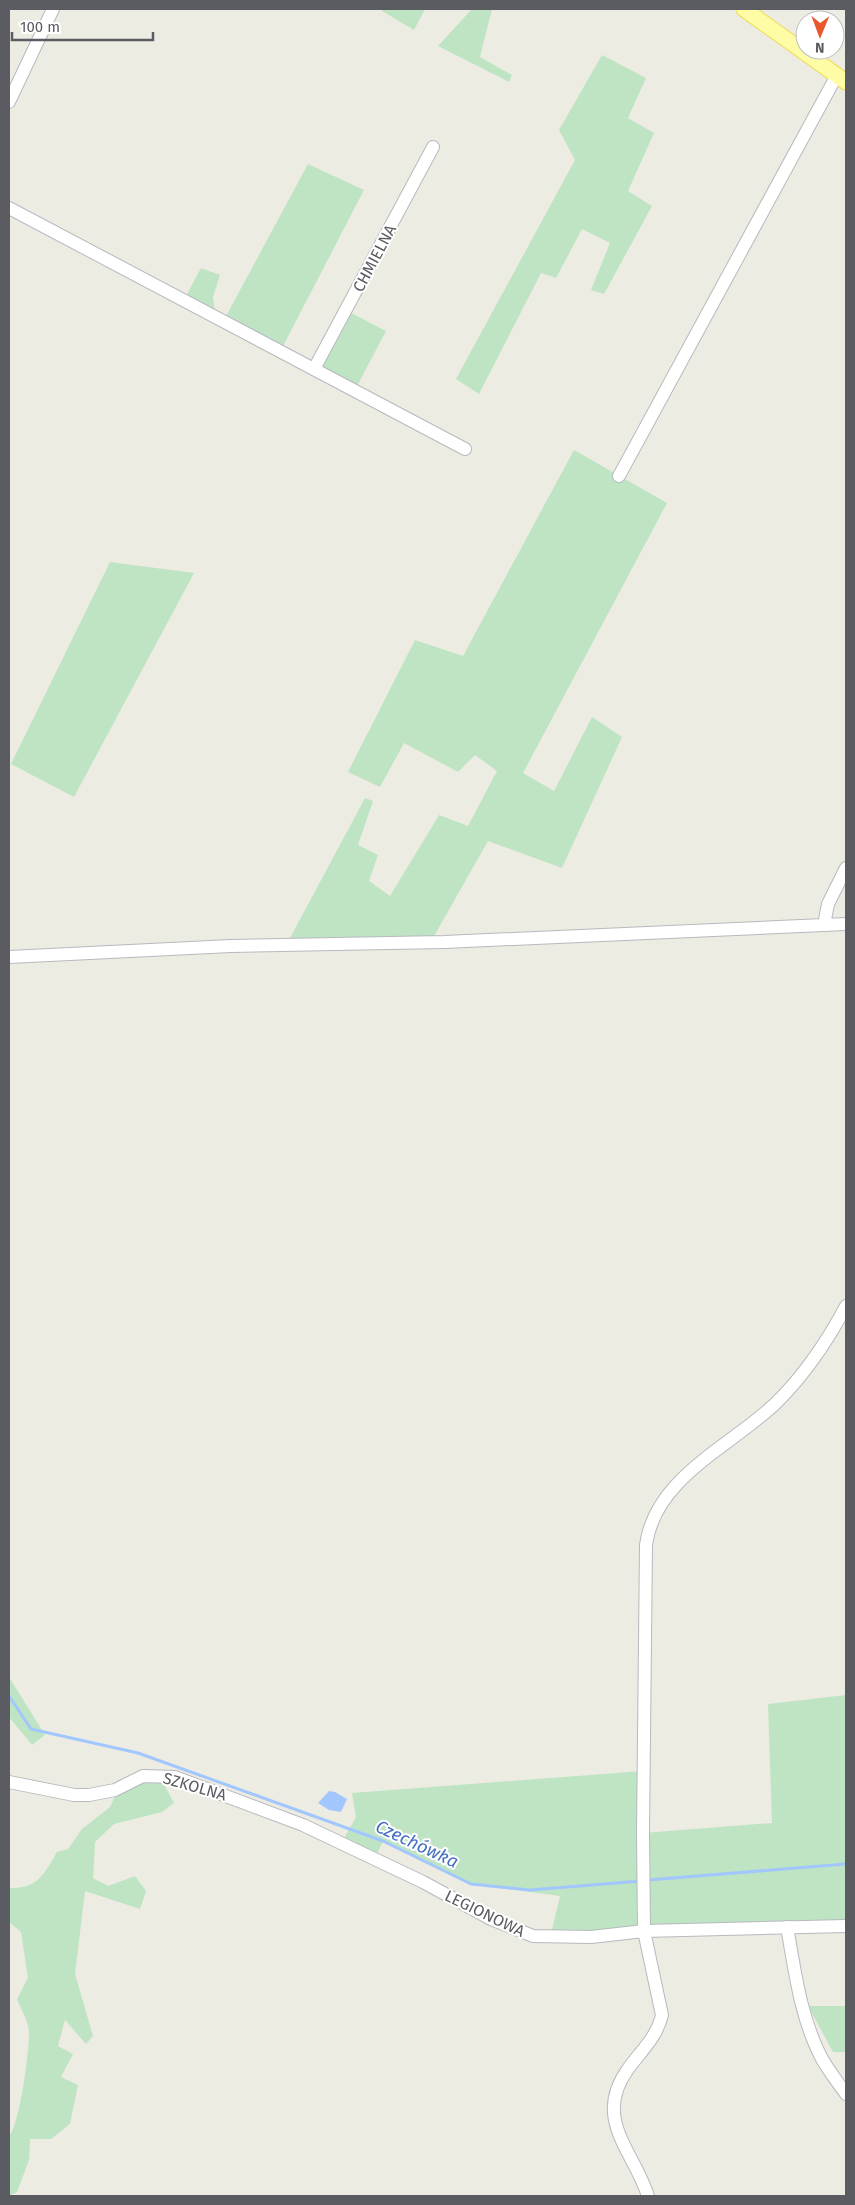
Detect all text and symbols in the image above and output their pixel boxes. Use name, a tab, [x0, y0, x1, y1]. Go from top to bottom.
scale bar	[12, 10, 154, 42]
north arrow	[795, 10, 845, 60]
text: 100 m	[20, 18, 60, 36]
text: N	[815, 39, 825, 56]
street label: CHMIELNA	[349, 221, 401, 295]
street label: SZKOLNA	[161, 1768, 230, 1805]
water label: Czechówka	[372, 1815, 462, 1873]
street label: LEGIONOWA	[442, 1886, 529, 1941]

